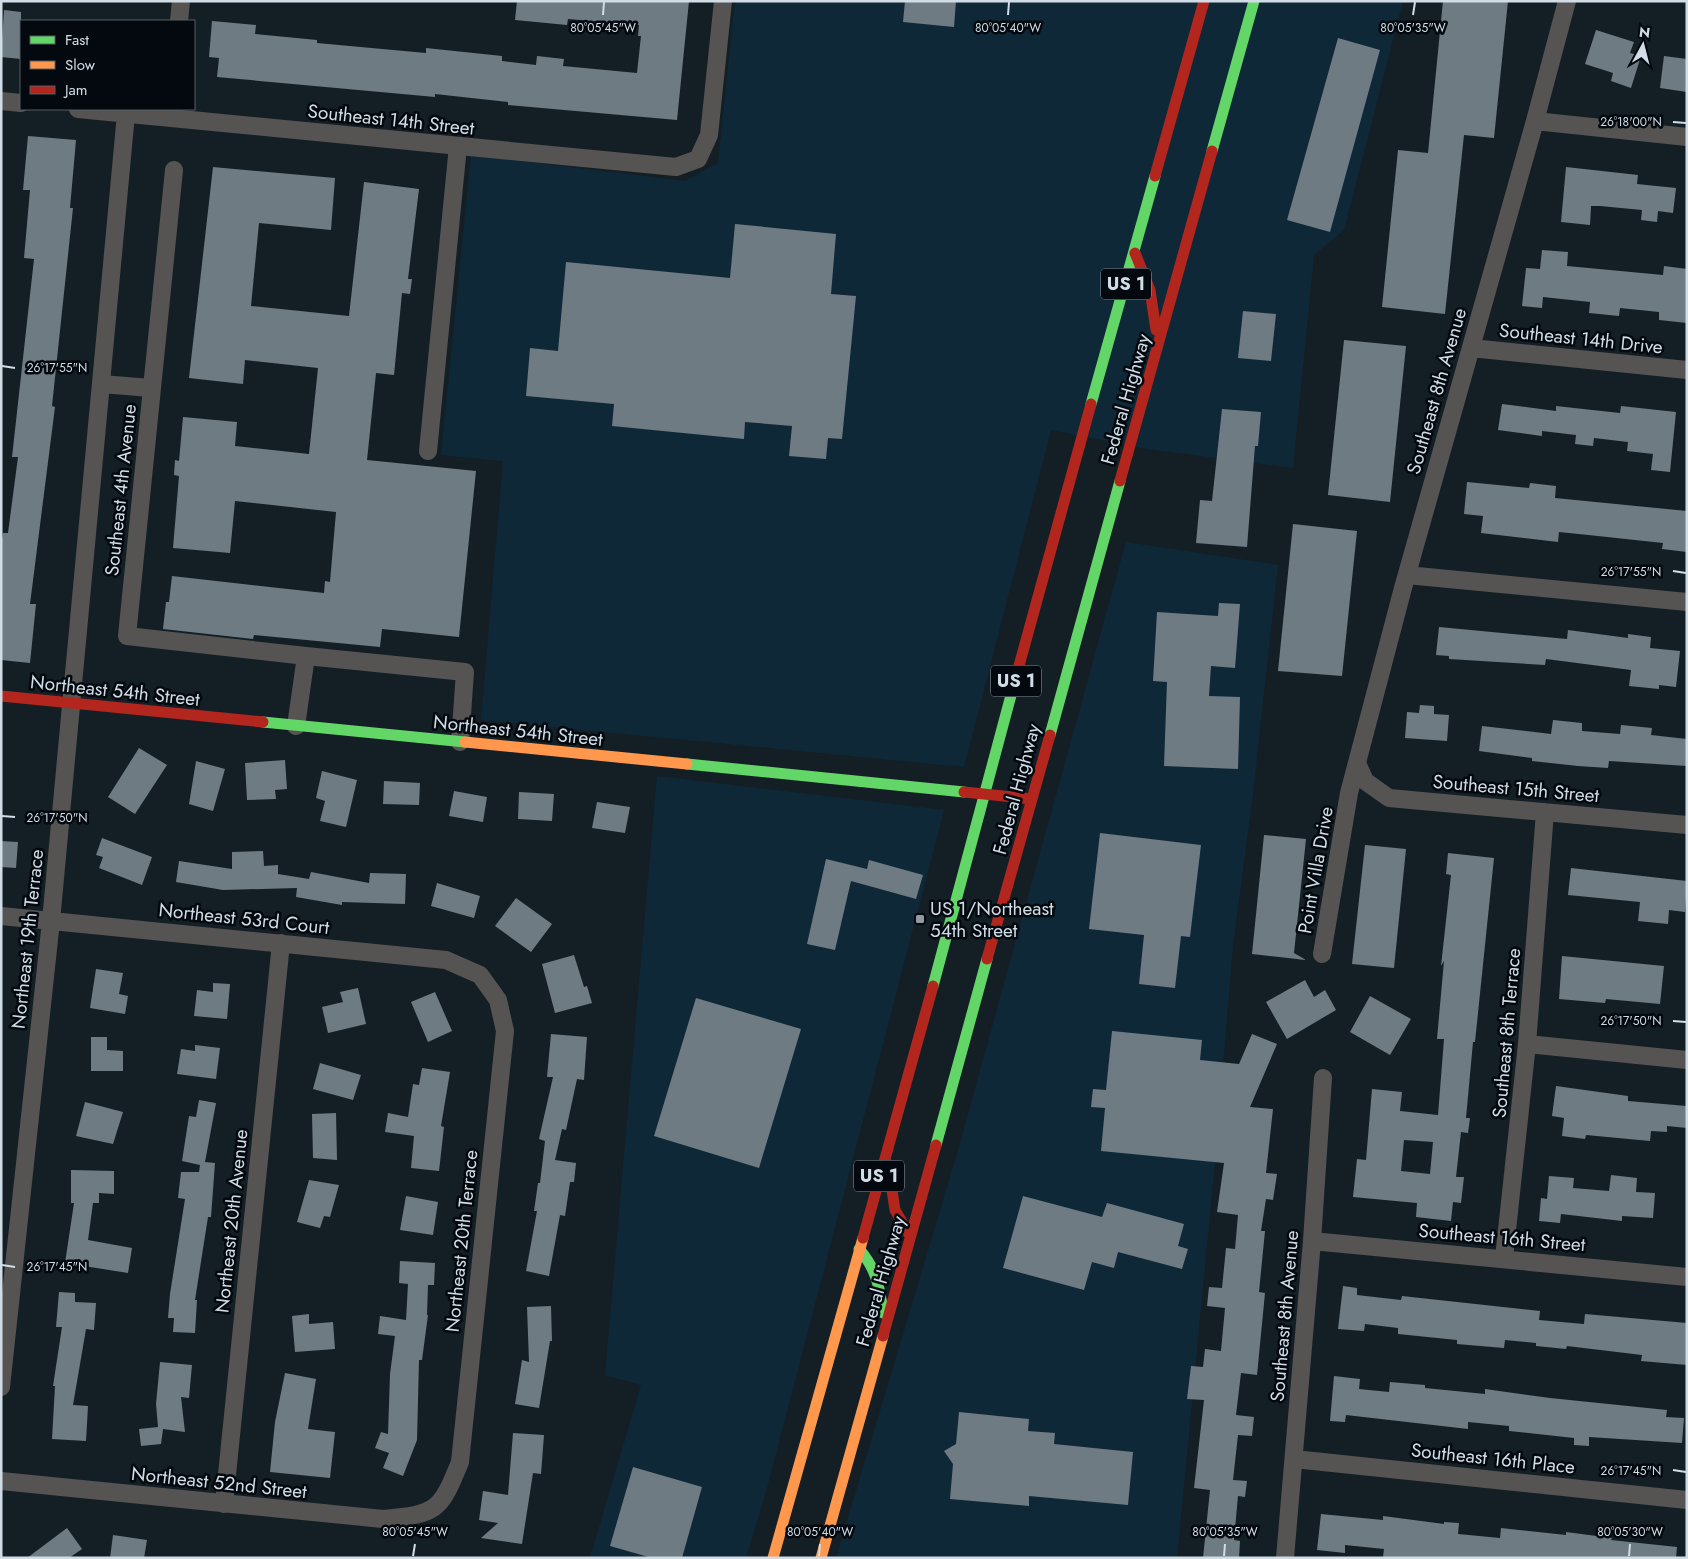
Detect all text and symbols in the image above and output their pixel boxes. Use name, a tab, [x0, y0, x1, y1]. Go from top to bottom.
text: 80°05'45"W	[570, 19, 636, 37]
text: 80°05'40"W	[975, 19, 1041, 37]
text: 80°05'35"W	[1380, 19, 1446, 37]
legend	[20, 20, 195, 110]
north arrow	[1618, 20, 1668, 70]
text: N	[1638, 21, 1651, 43]
text: Fast	[65, 29, 89, 51]
text: Slow	[65, 54, 96, 76]
text: Jam	[63, 79, 88, 101]
street label: Southeast 14th Street	[306, 97, 476, 142]
text: 26°18'00"N	[1600, 113, 1662, 131]
road number: US 1	[1101, 268, 1151, 300]
street label: Southeast 8th Avenue	[1400, 305, 1473, 477]
street label: Southeast 14th Drive	[1498, 316, 1664, 361]
street label: Federal Highway	[1094, 330, 1157, 468]
text: 26°17'55"N	[27, 359, 87, 377]
street label: Southeast 4th Avenue	[98, 403, 143, 577]
text: 26°17'55"N	[1601, 563, 1661, 581]
road number: US 1	[991, 666, 1041, 696]
street label: Northeast 54th Street	[29, 668, 202, 713]
street label: Northeast 54th Street	[432, 708, 605, 753]
street label: Federal Highway	[986, 720, 1047, 858]
street label: Southeast 15th Street	[1432, 768, 1601, 809]
street label: Point Villa Drive	[1291, 804, 1340, 936]
text: 26°17'50"N	[26, 809, 88, 827]
street label: Northeast 19th Terrace	[5, 848, 50, 1030]
place label: US 1/Northeast 54th Street	[930, 895, 1054, 944]
street label: Northeast 53rd Court	[157, 896, 331, 941]
marker: US 1/Northeast 54th Street	[914, 913, 926, 925]
street label: Southeast 8th Terrace	[1486, 947, 1527, 1119]
text: 26°17'50"N	[1600, 1012, 1662, 1030]
street label: Northeast 20th Avenue	[208, 1128, 255, 1314]
street label: Northeast 20th Terrace	[438, 1148, 485, 1334]
road number: US 1	[854, 1160, 904, 1192]
street label: Federal Highway	[849, 1212, 912, 1350]
street label: Southeast 16th Street	[1417, 1217, 1587, 1258]
street label: Southeast 8th Avenue	[1264, 1229, 1305, 1403]
text: 26°17'45"N	[27, 1258, 87, 1276]
street label: Southeast 16th Place	[1410, 1436, 1576, 1481]
street label: Northeast 52nd Street	[130, 1460, 308, 1505]
text: 26°17'45"N	[1601, 1462, 1661, 1480]
text: 80°05'45"W	[382, 1523, 448, 1541]
text: 80°05'40"W	[787, 1523, 853, 1541]
text: 80°05'35"W	[1192, 1523, 1258, 1541]
text: 80°05'30"W	[1597, 1523, 1663, 1541]

